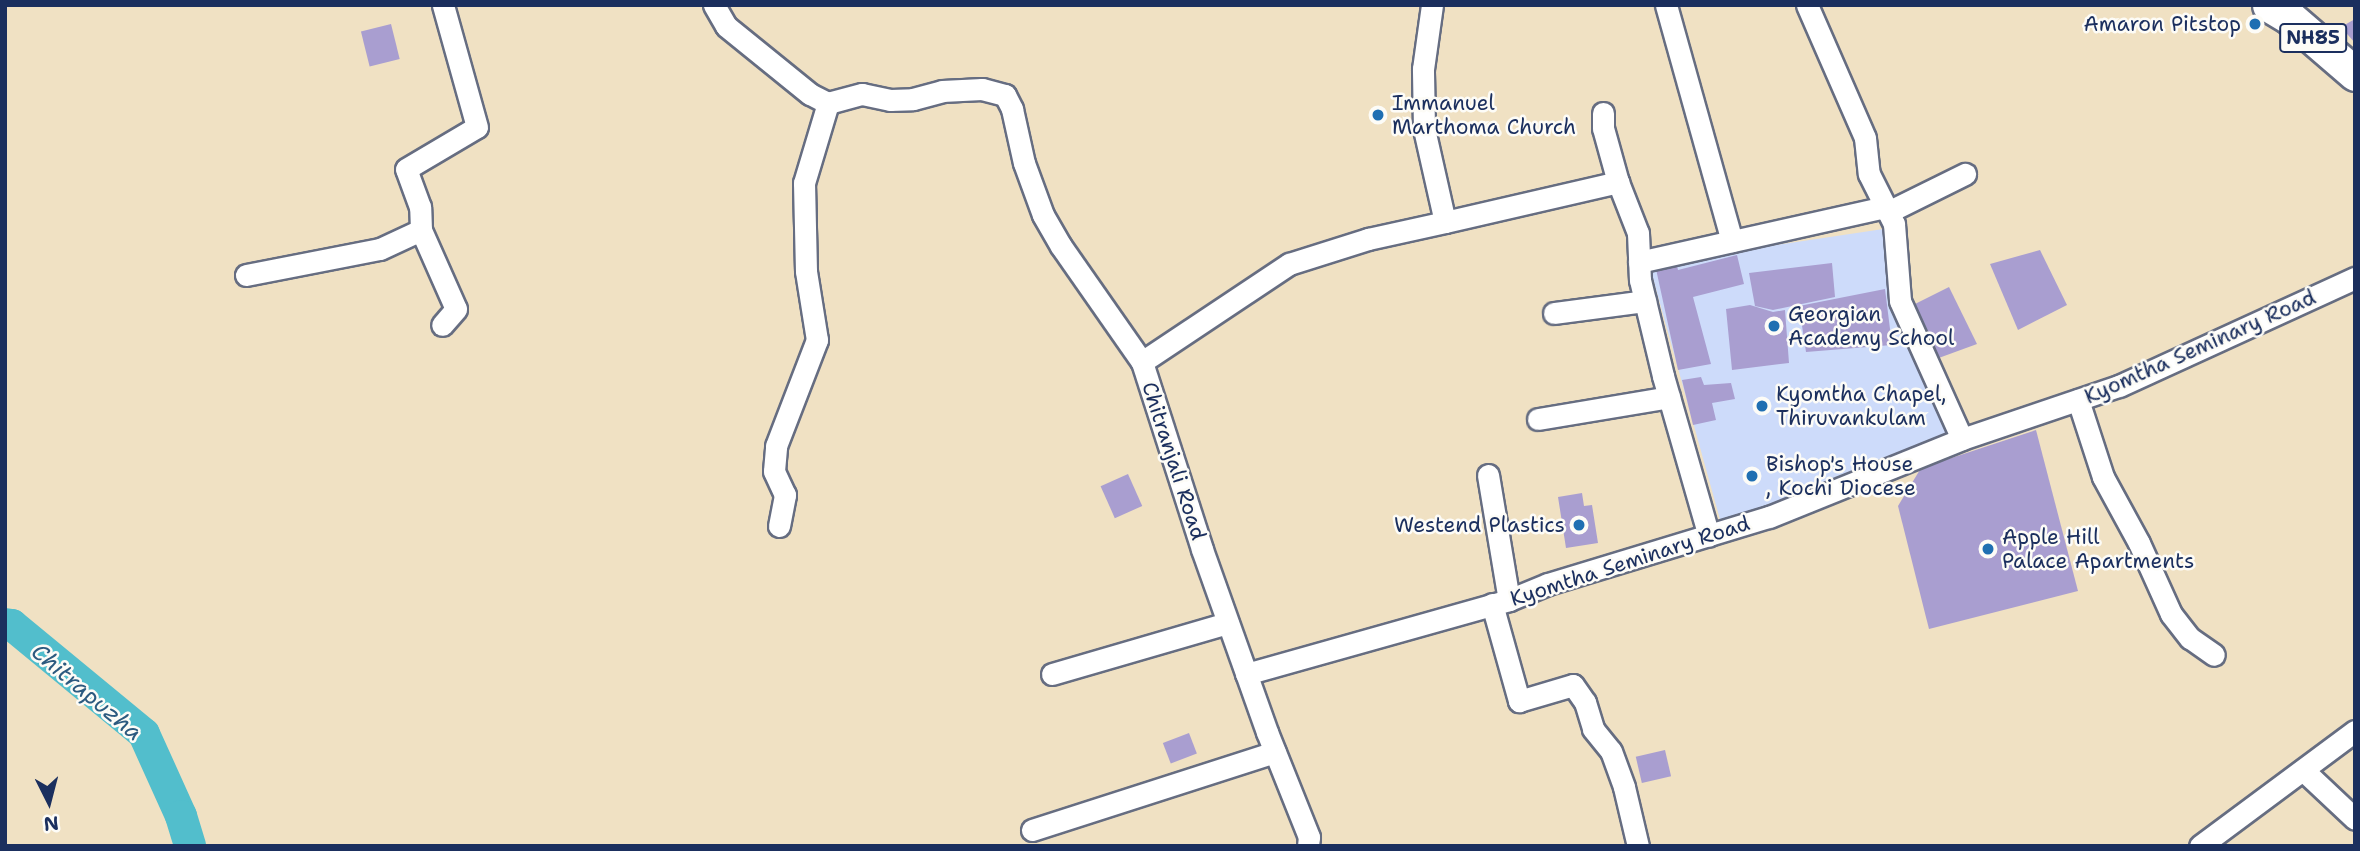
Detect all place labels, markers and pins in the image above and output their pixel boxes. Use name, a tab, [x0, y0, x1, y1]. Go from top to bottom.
place label: Amaron Pitstop	[2084, 11, 2241, 37]
marker: Amaron Pitstop	[2247, 16, 2263, 32]
place label: Immanuel Marthoma Church	[1392, 90, 1576, 140]
marker: Immanuel Marthoma Church	[1370, 107, 1386, 123]
place label: Georgian Academy School	[1788, 301, 1954, 351]
marker: Georgian Academy School	[1766, 318, 1782, 334]
place label: Kyomtha Chapel, Thiruvankulam	[1776, 381, 1947, 431]
marker: Kyomtha Chapel, Thiruvankulam	[1754, 398, 1770, 414]
place label: Bishop's House , Kochi Diocese	[1766, 451, 1916, 501]
marker: Bishop's House , Kochi Diocese	[1744, 468, 1760, 484]
place label: Westend Plastics	[1394, 512, 1565, 538]
marker: Westend Plastics	[1571, 517, 1587, 533]
place label: Apple Hill Palace Apartments	[2002, 524, 2194, 574]
marker: Apple Hill Palace Apartments	[1980, 541, 1996, 557]

